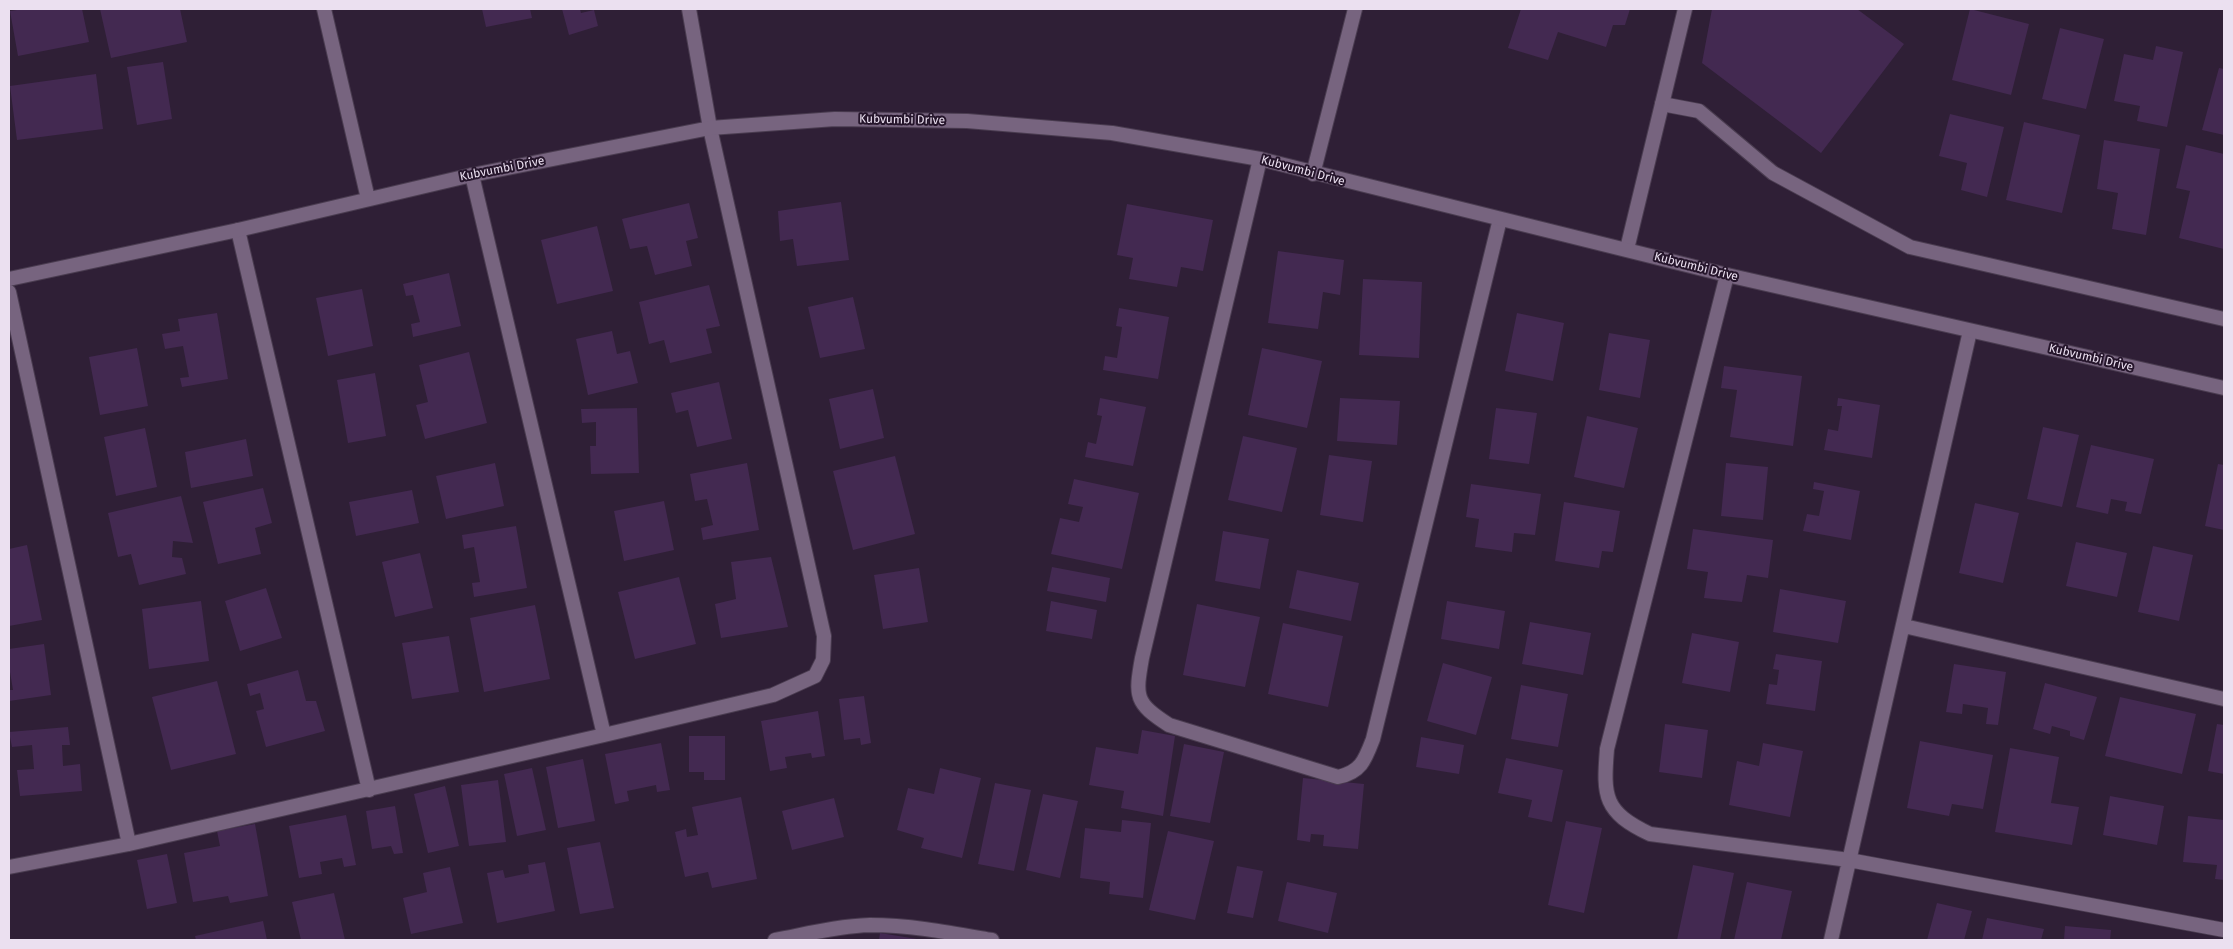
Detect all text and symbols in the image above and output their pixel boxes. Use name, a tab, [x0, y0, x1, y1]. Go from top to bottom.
street label: Kubvumbi Drive	[859, 112, 945, 128]
street label: Kubvumbi Drive	[1260, 153, 1346, 189]
street label: Kubvumbi Drive	[458, 154, 546, 184]
street label: Kubvumbi Drive	[1653, 250, 1739, 284]
street label: Kubvumbi Drive	[2047, 341, 2135, 375]

